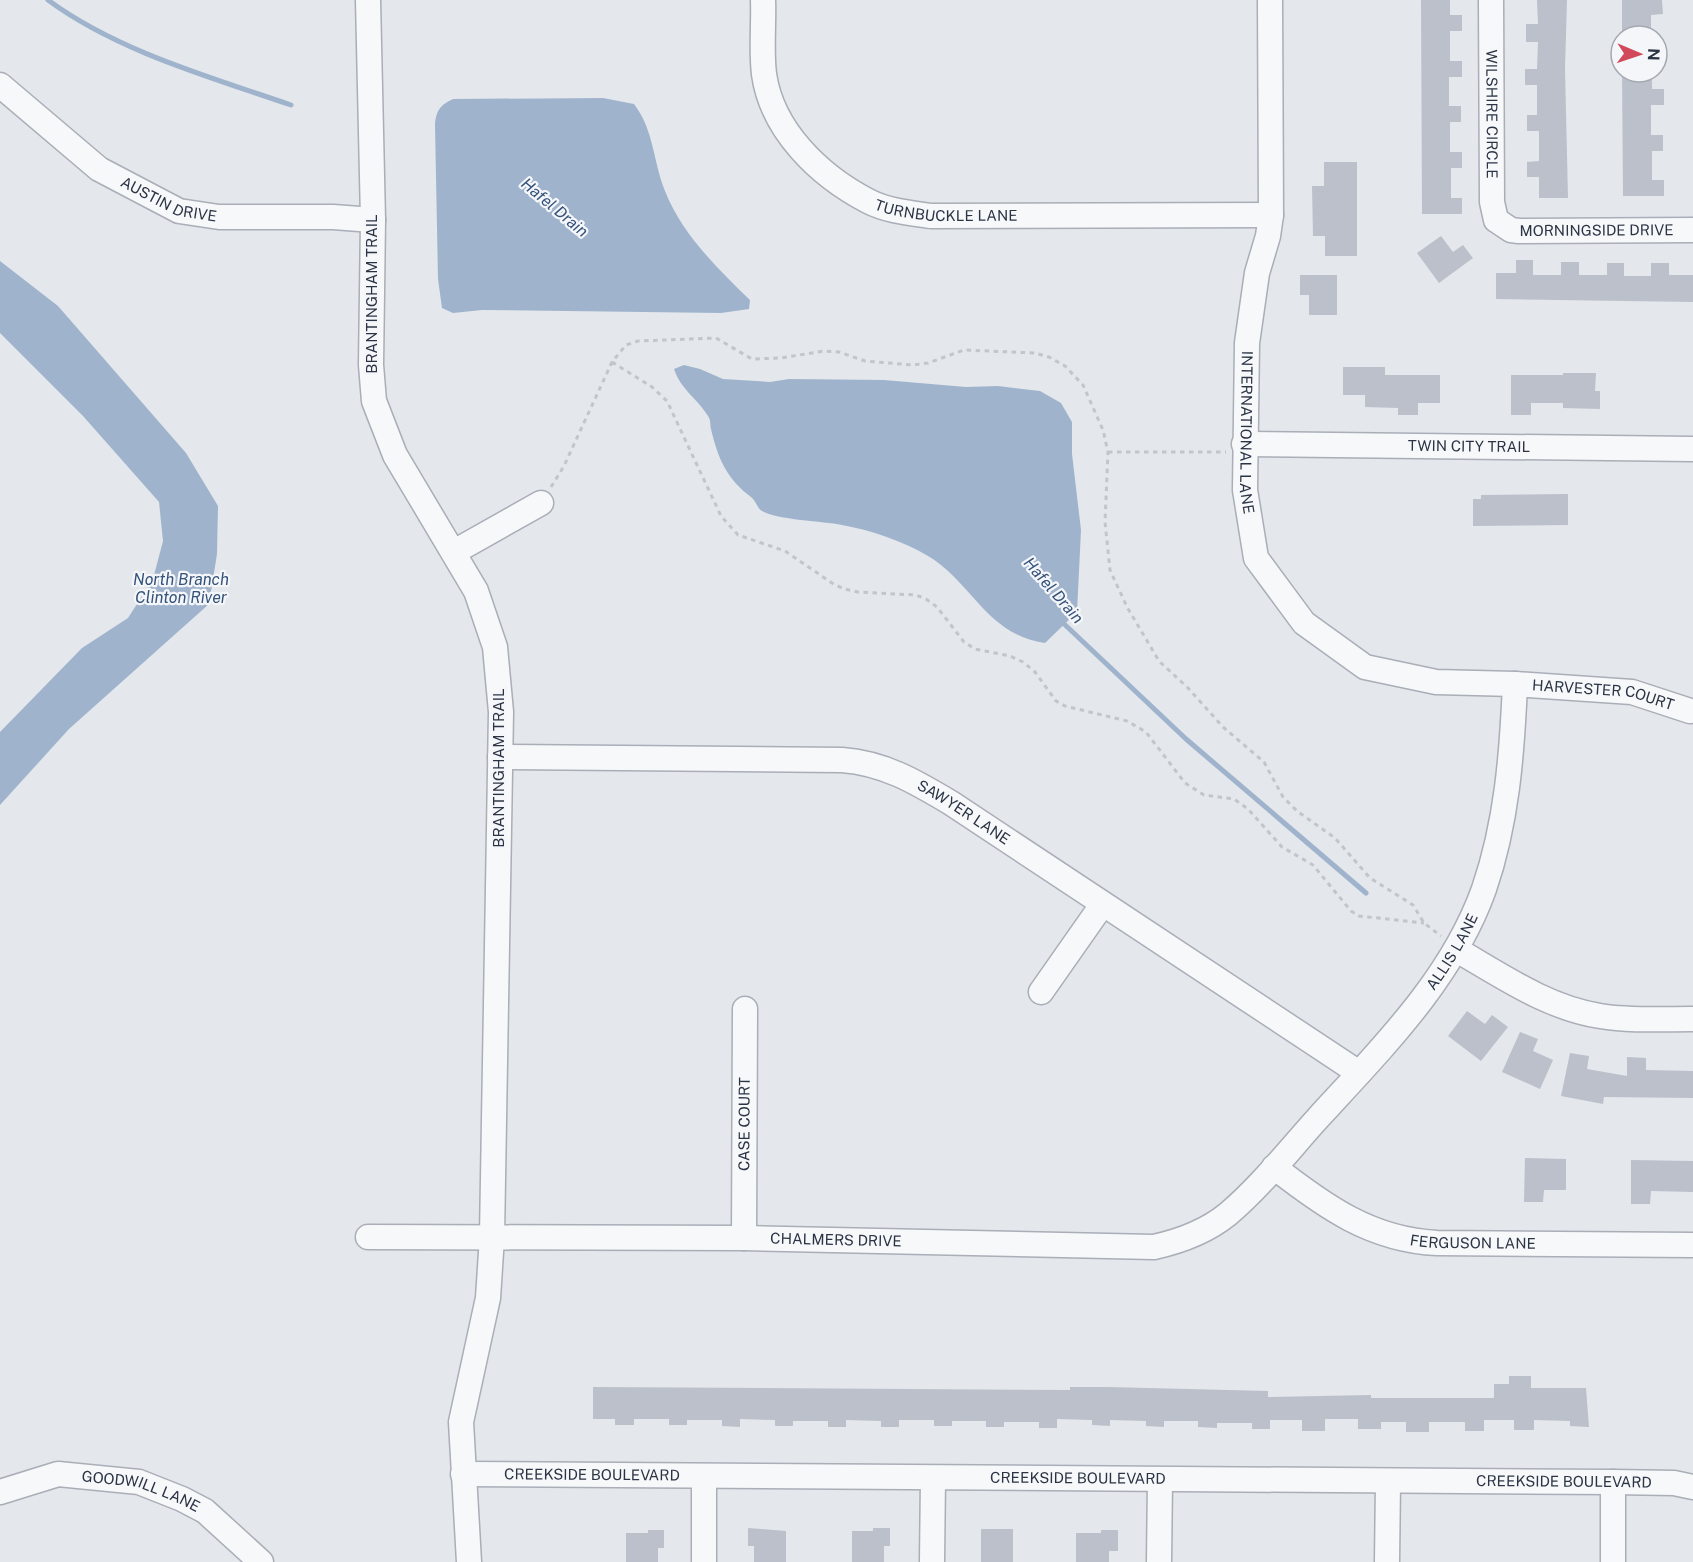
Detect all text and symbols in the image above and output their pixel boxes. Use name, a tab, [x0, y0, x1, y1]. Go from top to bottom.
north arrow	[1609, 24, 1669, 84]
text: N	[1644, 48, 1663, 61]
street label: WILSHIRE CIRCLE	[1483, 49, 1501, 179]
street label: AUSTIN DRIVE	[118, 173, 218, 225]
water label: Hafel Drain	[517, 174, 592, 241]
street label: TURNBUCKLE LANE	[872, 196, 1018, 225]
street label: BRANTINGHAM TRAIL	[363, 214, 380, 374]
street label: MORNINGSIDE DRIVE	[1519, 221, 1674, 239]
street label: INTERNATIONAL LANE	[1237, 351, 1258, 515]
street label: TWIN CITY TRAIL	[1408, 437, 1530, 455]
water label: Hafel Drain	[1020, 553, 1088, 627]
water label: North Branch Clinton River	[133, 570, 229, 607]
street label: HARVESTER COURT	[1531, 676, 1676, 713]
street label: BRANTINGHAM TRAIL	[490, 688, 507, 848]
street label: SAWYER LANE	[915, 776, 1013, 848]
street label: ALLIS LANE	[1423, 911, 1481, 993]
street label: CASE COURT	[735, 1077, 753, 1171]
street label: CHALMERS DRIVE	[770, 1230, 902, 1249]
street label: FERGUSON LANE	[1409, 1231, 1536, 1252]
street label: CREEKSIDE BOULEVARD	[504, 1465, 680, 1484]
street label: GOODWILL LANE	[81, 1467, 203, 1515]
street label: CREEKSIDE BOULEVARD	[990, 1469, 1166, 1487]
street label: CREEKSIDE BOULEVARD	[1476, 1472, 1652, 1491]

